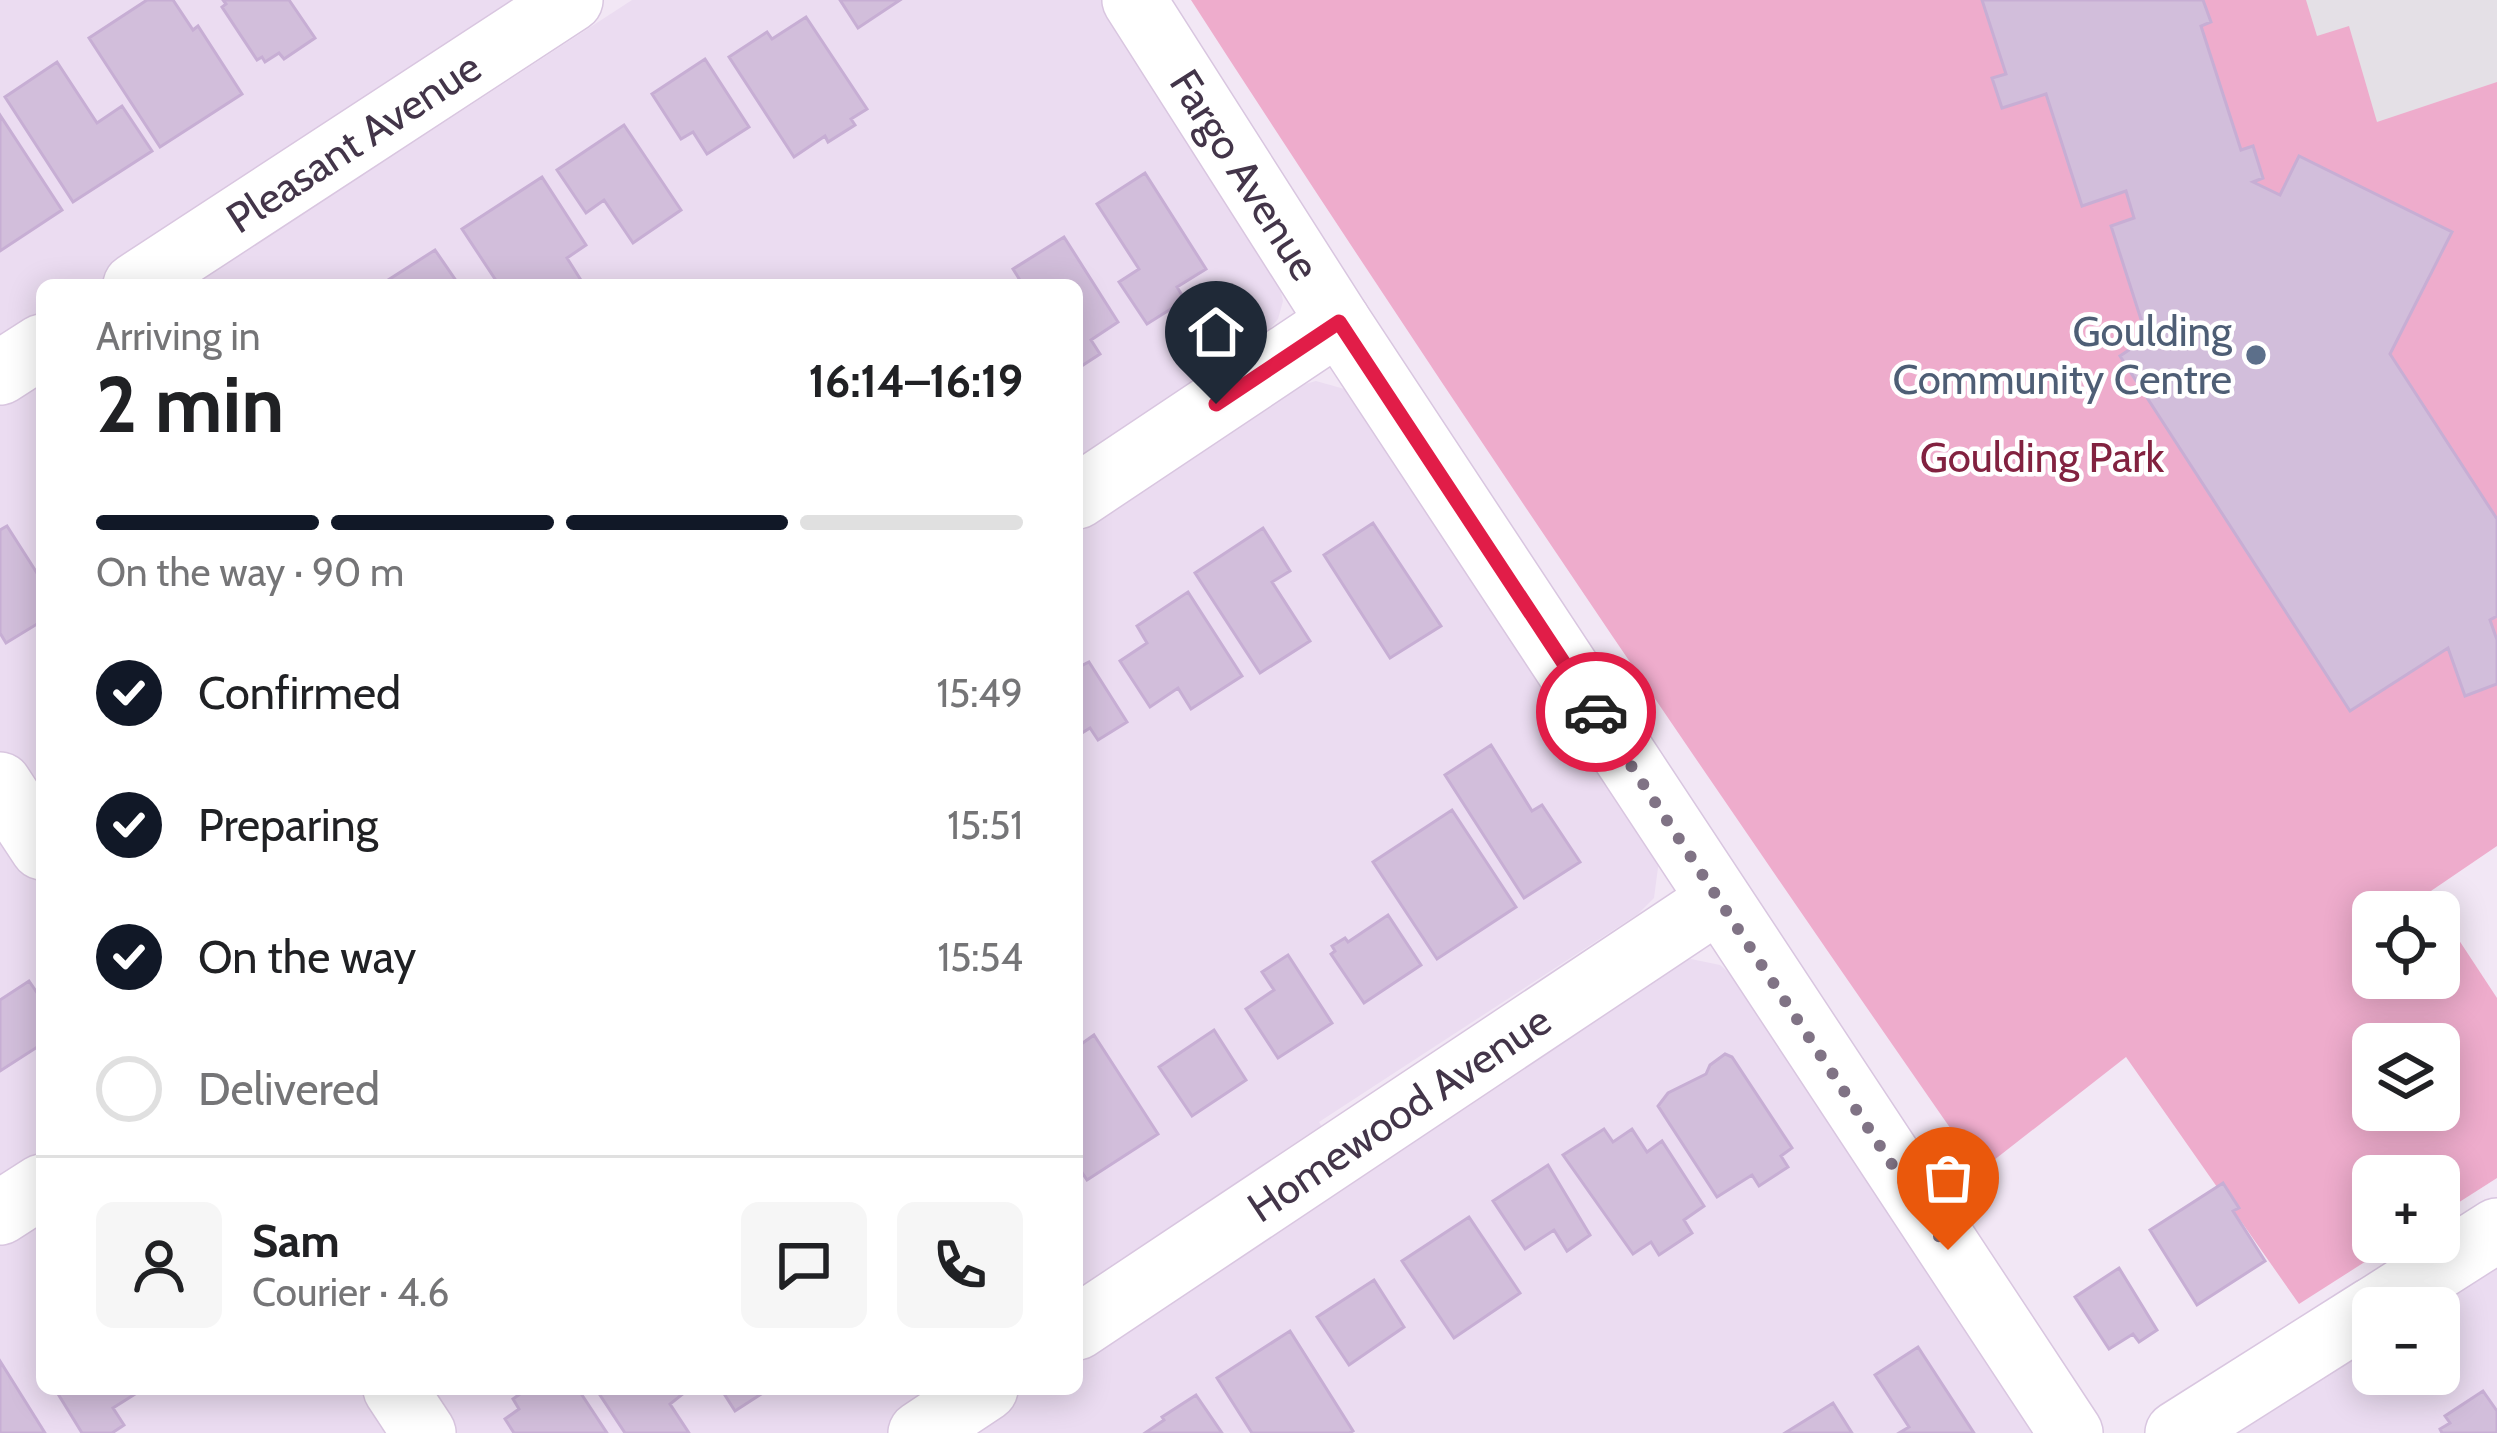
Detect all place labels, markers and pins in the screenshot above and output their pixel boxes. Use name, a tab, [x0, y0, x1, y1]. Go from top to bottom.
pin	[1165, 281, 1267, 404]
place label: Goulding Community Centre	[1892, 305, 2233, 405]
marker: Goulding Community Centre	[2243, 342, 2269, 368]
pin	[1897, 1127, 1999, 1250]

